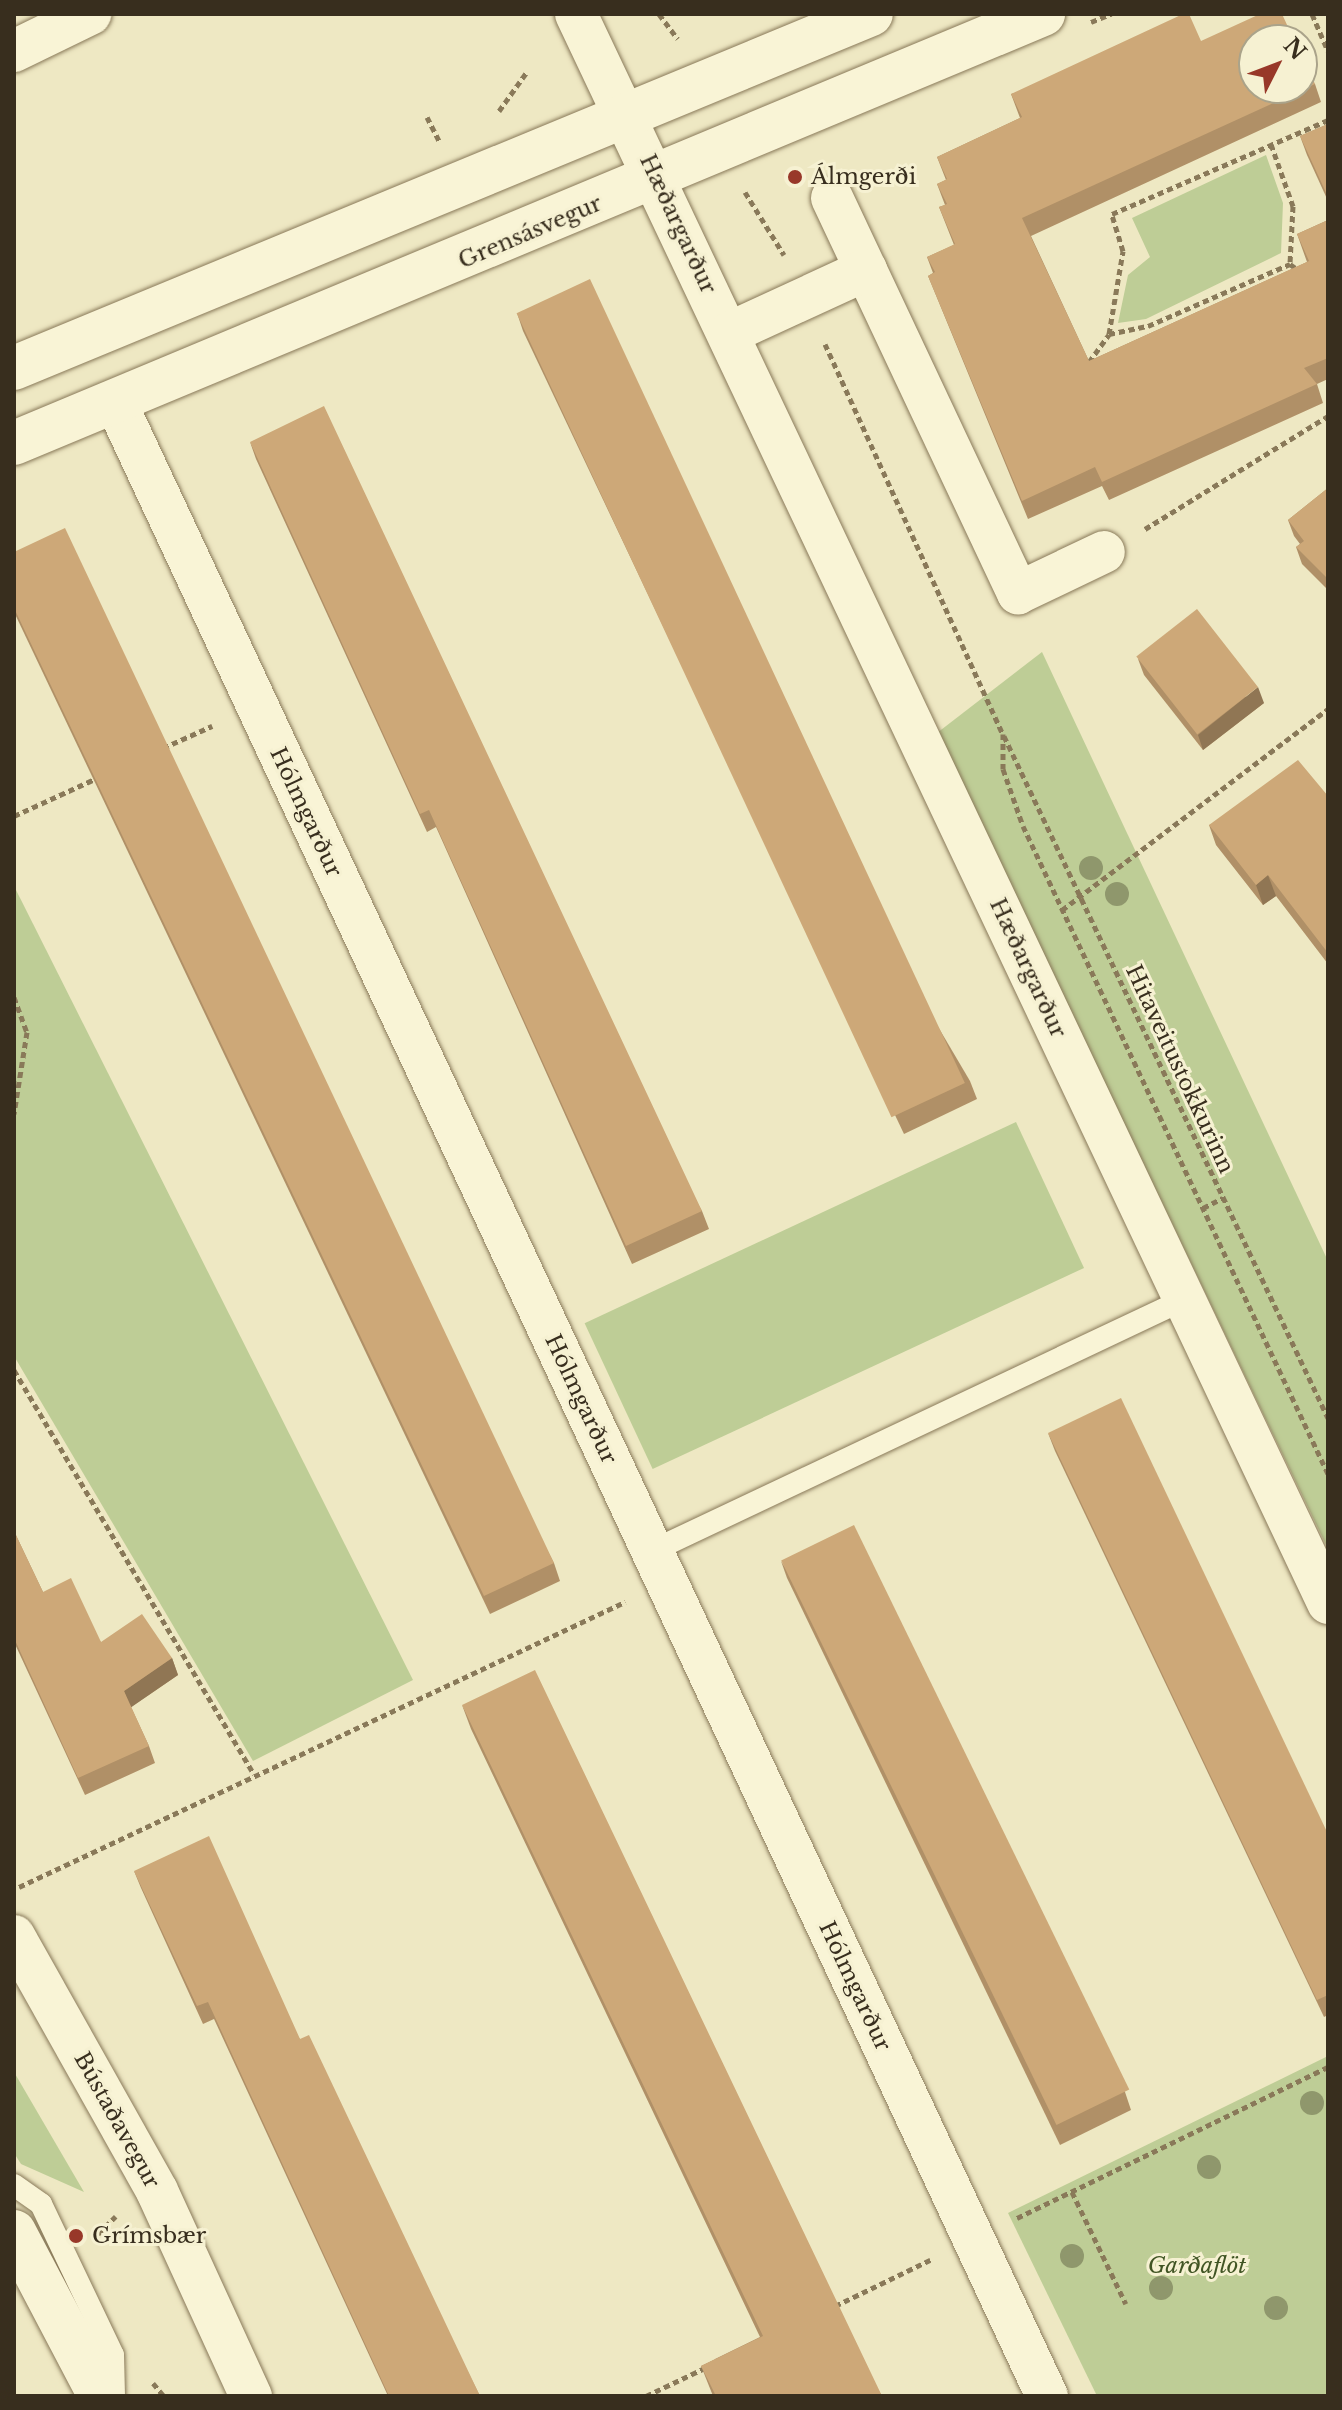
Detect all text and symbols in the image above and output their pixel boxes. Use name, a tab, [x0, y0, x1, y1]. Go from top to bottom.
north arrow	[1238, 24, 1318, 104]
text: N	[1278, 32, 1312, 66]
street label: Hæðargarður	[634, 150, 722, 298]
place label: Álmgerði	[811, 164, 916, 190]
marker: Álmgerði	[786, 168, 804, 186]
street label: Grensásvegur	[454, 190, 606, 274]
street label: Hólmgarður	[264, 743, 348, 881]
street label: Hæðargarður	[984, 894, 1072, 1042]
street label: Hitaveitustokkurinn	[1120, 961, 1240, 1177]
street label: Hólmgarður	[539, 1330, 623, 1468]
street label: Hólmgarður	[813, 1917, 897, 2055]
street label: Bústaðavegur	[69, 2047, 165, 2193]
place label: Grímsbær	[92, 2223, 206, 2249]
marker: Grímsbær	[67, 2227, 85, 2245]
park label: Garðaflöt	[1148, 2253, 1246, 2279]

